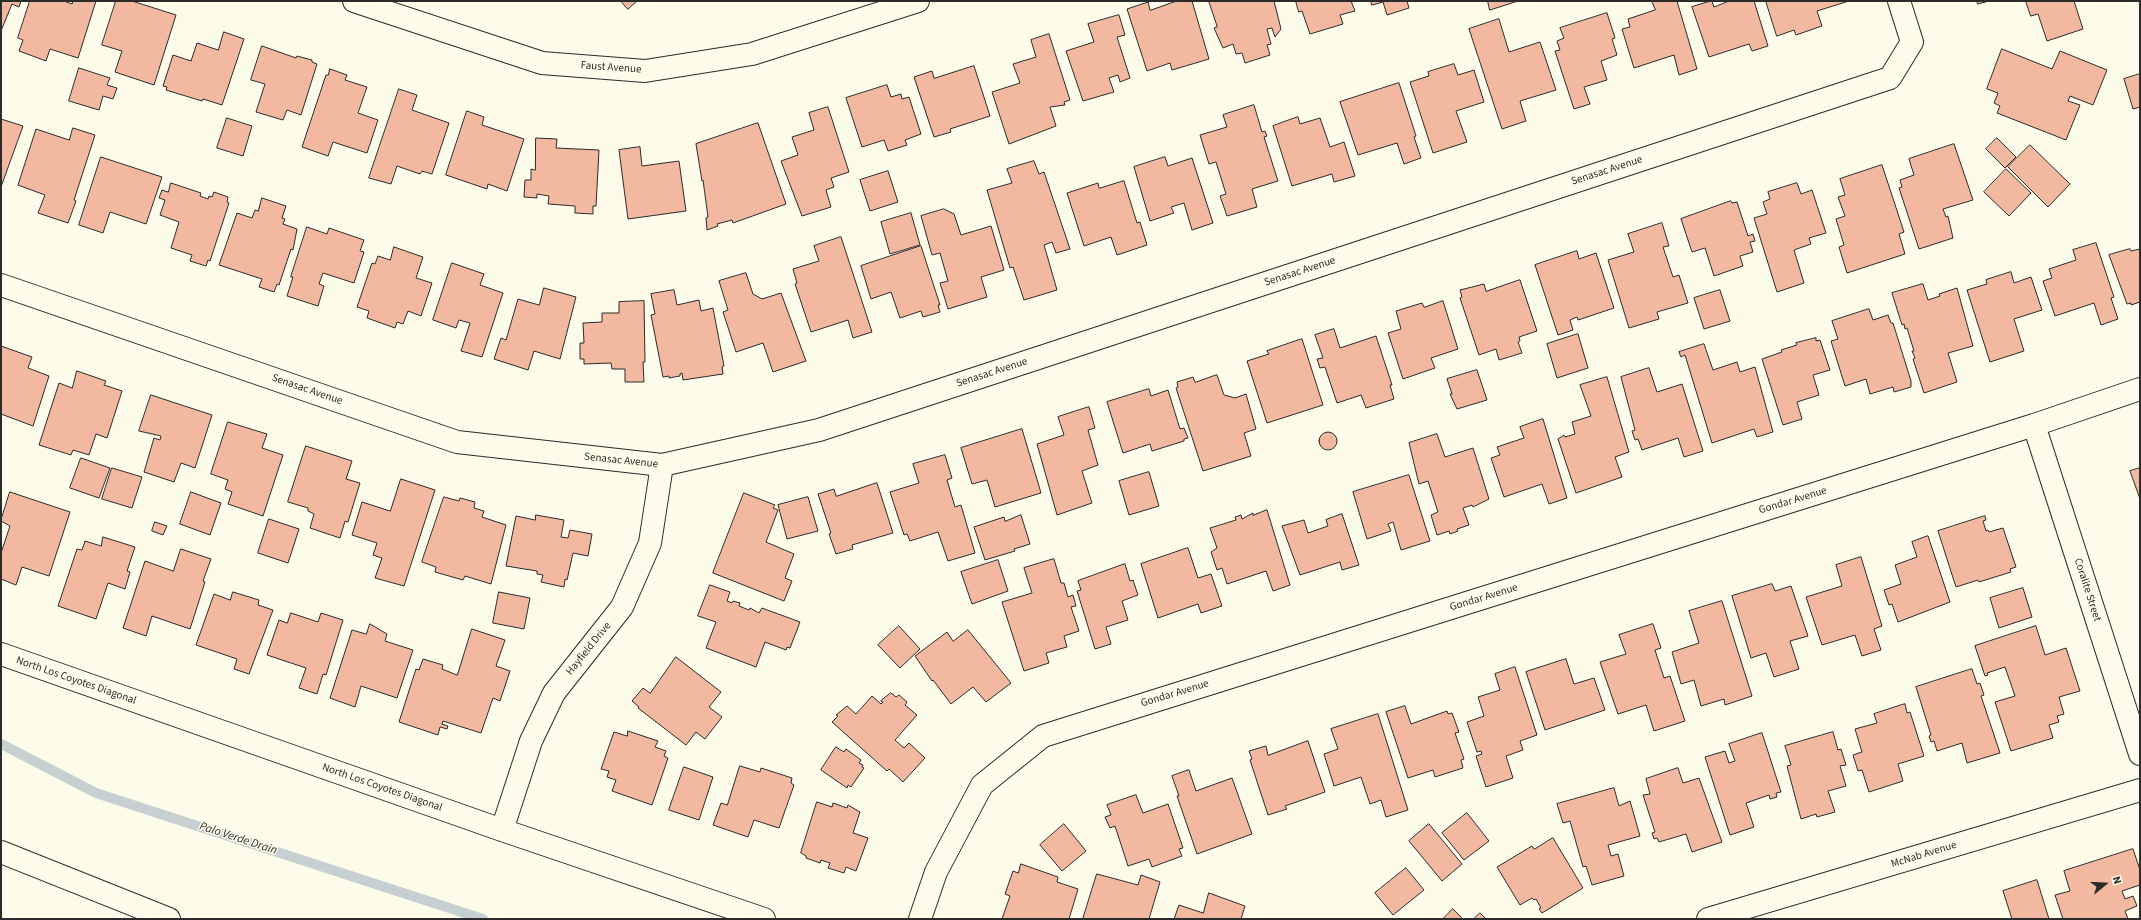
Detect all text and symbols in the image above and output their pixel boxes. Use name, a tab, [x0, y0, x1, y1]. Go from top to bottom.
street label: Faust Avenue	[580, 59, 642, 77]
street label: Senasac Avenue	[1570, 153, 1644, 189]
street label: Senasac Avenue	[1263, 254, 1337, 290]
street label: Senasac Avenue	[955, 355, 1029, 391]
street label: Senasac Avenue	[270, 372, 344, 408]
street label: Senasac Avenue	[583, 451, 659, 471]
street label: Gondar Avenue	[1757, 484, 1829, 518]
street label: Coralite Street	[2071, 557, 2103, 623]
street label: Gondar Avenue	[1448, 581, 1520, 615]
street label: Hayfield Drive	[564, 620, 614, 678]
street label: North Los Coyotes Diagonal	[14, 654, 138, 708]
street label: Gondar Avenue	[1139, 677, 1211, 711]
street label: North Los Coyotes Diagonal	[320, 761, 444, 815]
water label: Palo Verde Drain	[197, 820, 279, 858]
street label: McNab Avenue	[1890, 839, 1958, 871]
north arrow	[2085, 864, 2125, 904]
text: N	[2109, 874, 2125, 886]

